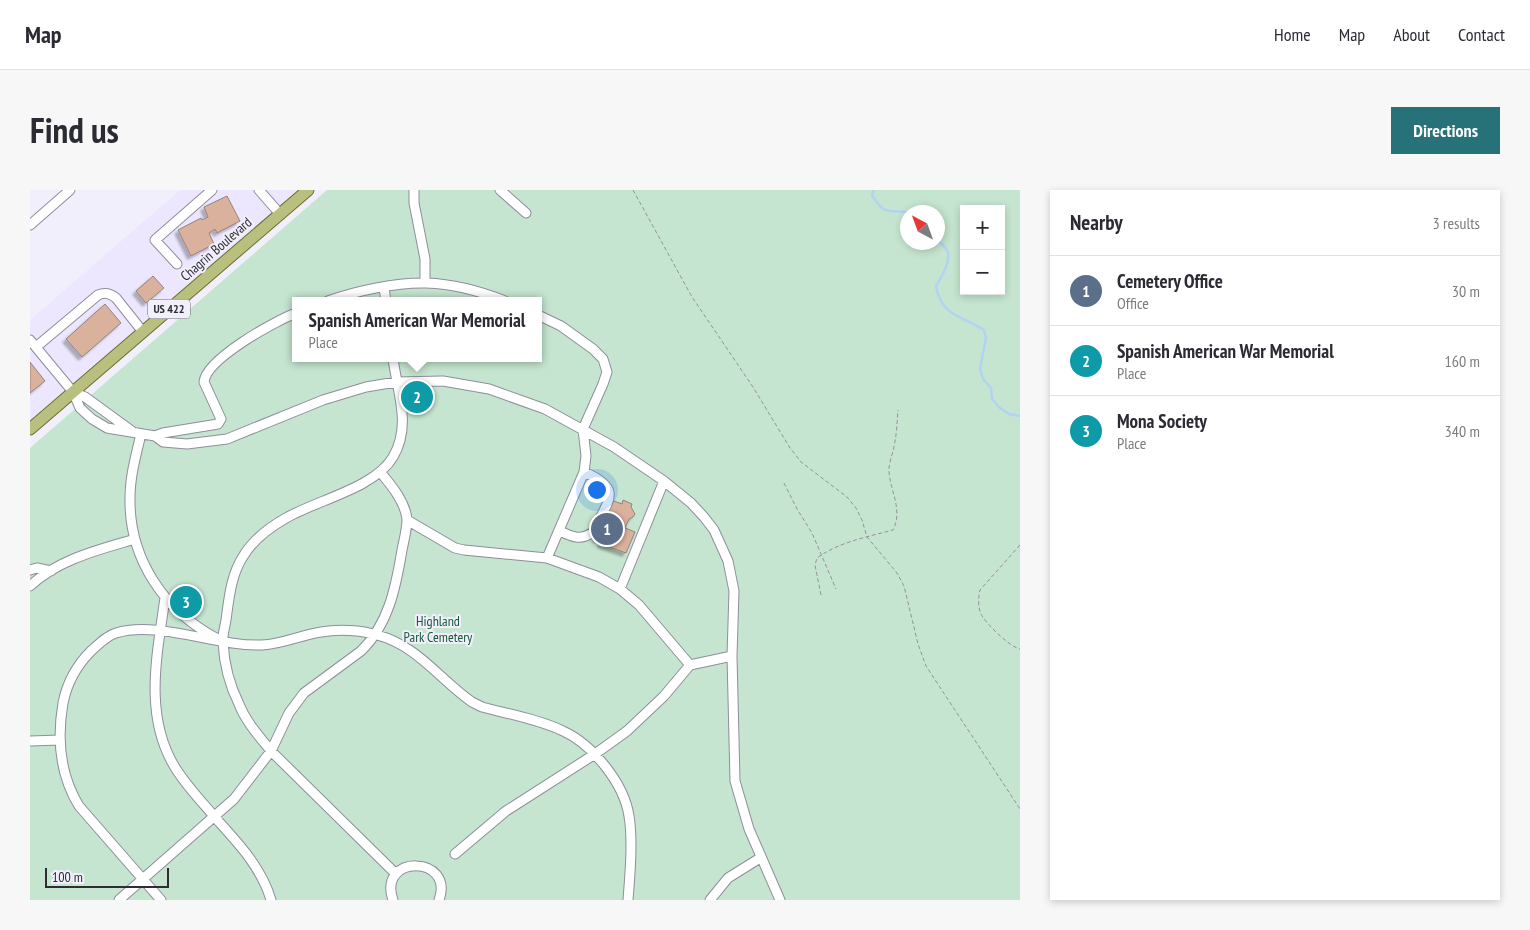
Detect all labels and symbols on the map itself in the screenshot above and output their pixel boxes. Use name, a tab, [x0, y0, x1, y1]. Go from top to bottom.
north arrow	[900, 205, 945, 250]
street label: Chagrin Boulevard	[177, 213, 255, 285]
road number: US 422	[148, 300, 190, 318]
pin: 2	[401, 378, 433, 416]
your location	[584, 477, 610, 503]
pin: 1	[591, 510, 623, 548]
pin: 3	[170, 583, 202, 621]
park label: Highland Park Cemetery	[404, 612, 473, 646]
scale bar	[45, 865, 169, 888]

